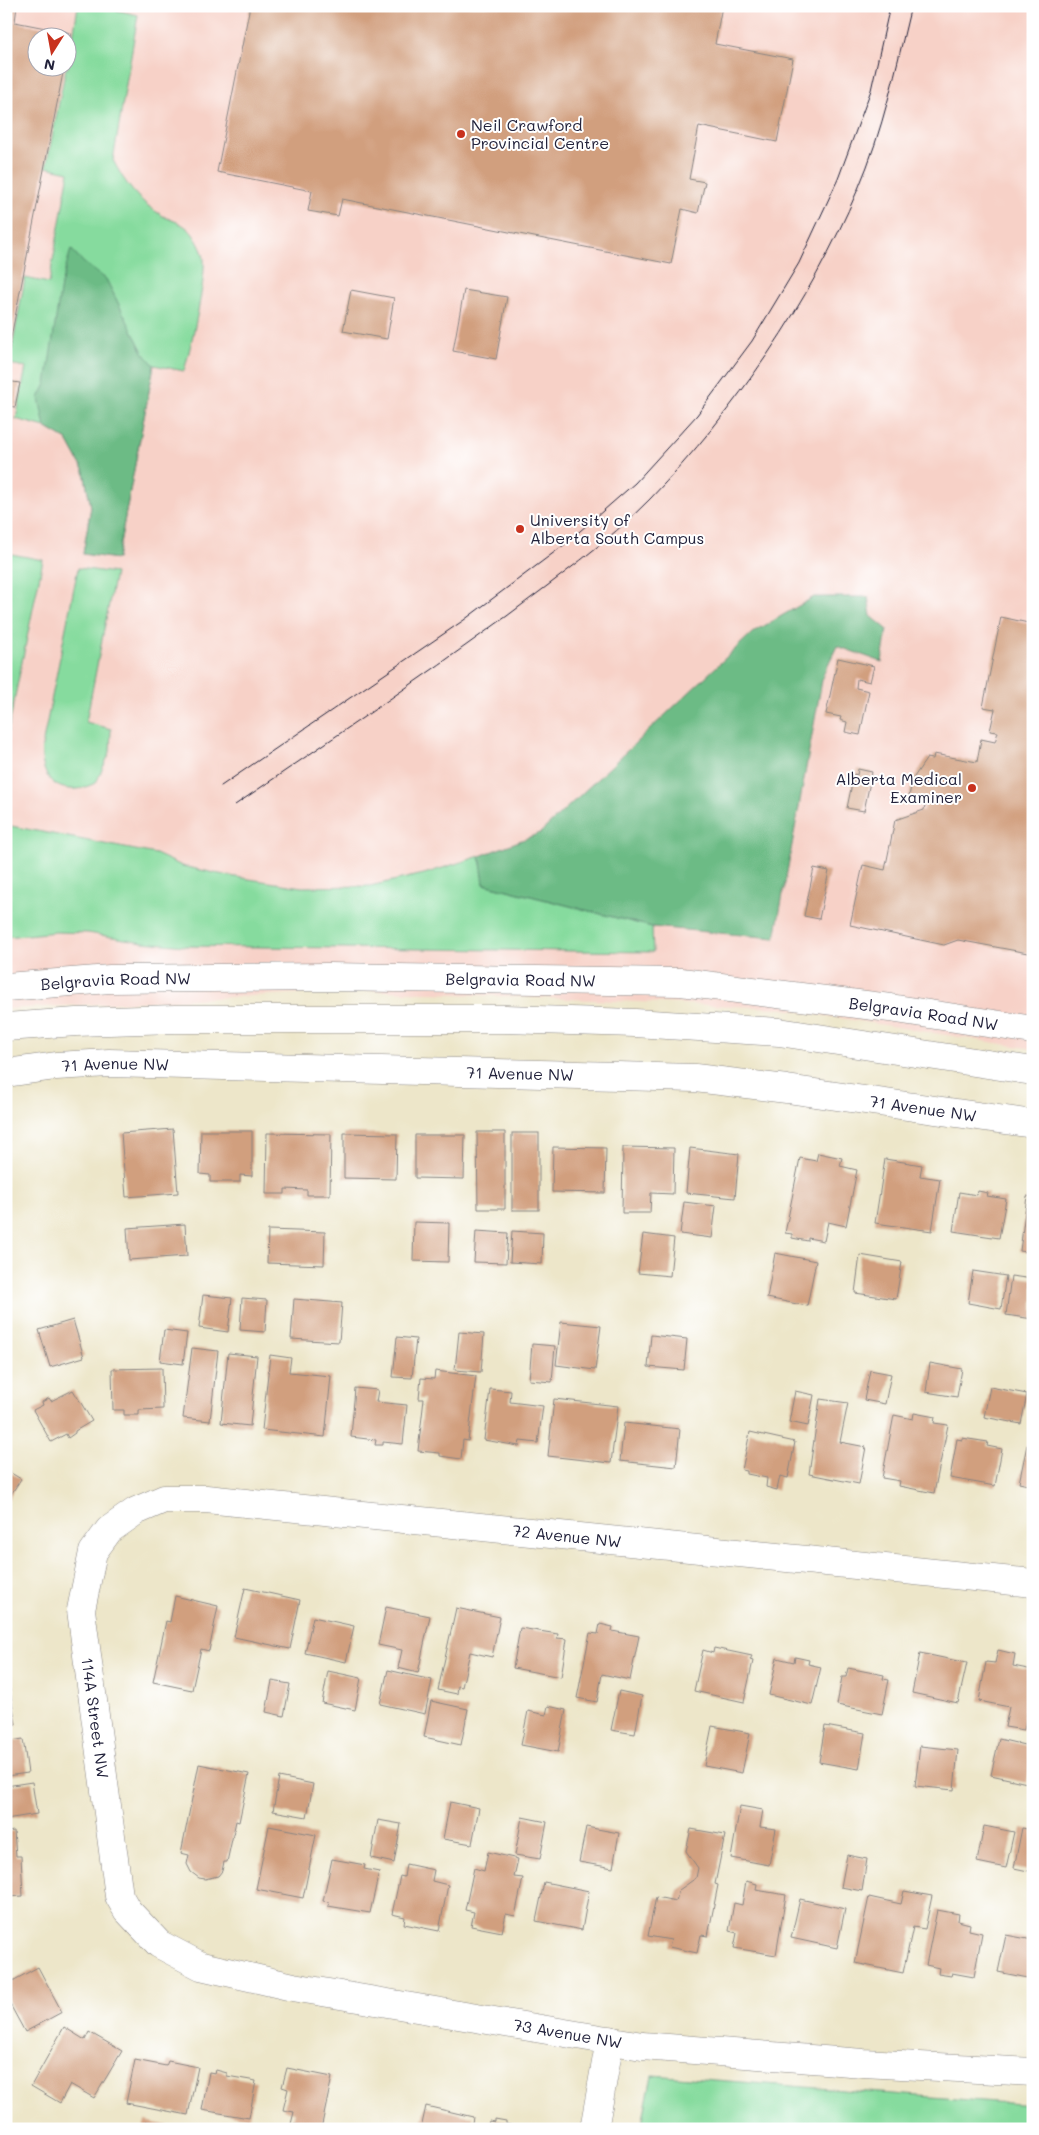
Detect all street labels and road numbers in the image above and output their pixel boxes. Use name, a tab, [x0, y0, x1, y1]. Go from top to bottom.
street label: Belgravia Road NW	[40, 967, 191, 994]
street label: Belgravia Road NW	[445, 968, 596, 991]
street label: Belgravia Road NW	[848, 992, 1000, 1035]
street label: 71 Avenue NW	[61, 1052, 169, 1076]
street label: 71 Avenue NW	[466, 1061, 574, 1085]
street label: 71 Avenue NW	[869, 1090, 978, 1126]
street label: 72 Avenue NW	[512, 1519, 622, 1552]
street label: 114A Street NW	[77, 1656, 114, 1780]
street label: 73 Avenue NW	[512, 2013, 624, 2052]

